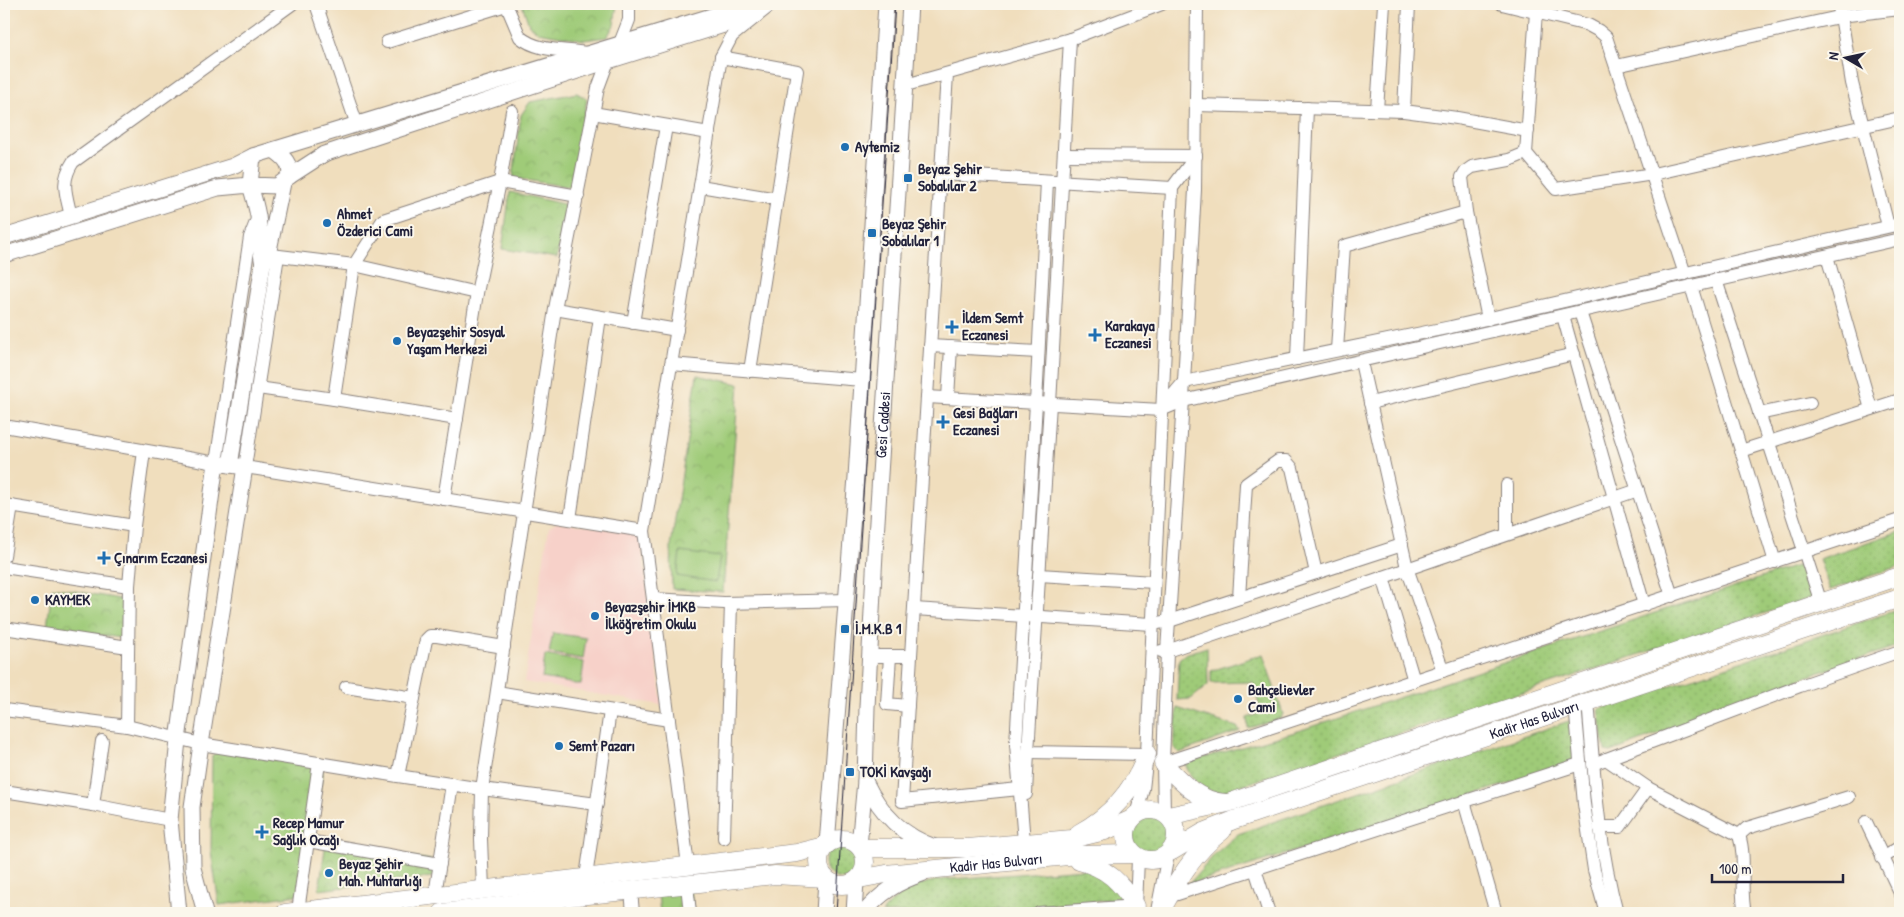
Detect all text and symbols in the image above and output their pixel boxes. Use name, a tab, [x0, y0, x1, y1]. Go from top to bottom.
north arrow	[1822, 32, 1872, 82]
text: N	[1823, 50, 1843, 61]
place label: Aytemiz	[855, 136, 900, 158]
marker: Aytemiz	[839, 141, 851, 153]
place label: Beyaz Şehir Sobalılar 2	[918, 158, 982, 196]
marker: Beyaz Şehir Sobalılar 2	[902, 172, 914, 184]
place label: Ahmet Özderici Cami	[337, 203, 413, 241]
place label: Beyaz Şehir Sobalılar 1	[882, 213, 946, 251]
marker: Ahmet Özderici Cami	[321, 217, 333, 229]
marker: Beyaz Şehir Sobalılar 1	[866, 227, 878, 239]
place label: İldem Semt Eczanesi	[962, 307, 1024, 345]
place label: Karakaya Eczanesi	[1105, 315, 1155, 353]
place label: Beyazşehir Sosyal Yaşam Merkezi	[407, 321, 506, 359]
marker: İldem Semt Eczanesi	[946, 321, 958, 333]
marker: Karakaya Eczanesi	[1089, 329, 1101, 341]
marker: Beyazşehir Sosyal Yaşam Merkezi	[391, 335, 403, 347]
street label: Gesi Caddesi	[870, 391, 895, 459]
place label: Gesi Bağları Eczanesi	[953, 402, 1018, 440]
marker: Gesi Bağları Eczanesi	[937, 416, 949, 428]
place label: Çınarım Eczanesi	[114, 547, 208, 568]
marker: Çınarım Eczanesi	[98, 552, 110, 564]
place label: KAYMEK	[45, 589, 90, 610]
marker: KAYMEK	[29, 594, 41, 606]
place label: Beyazşehir İMKB İlköğretim Okulu	[605, 596, 697, 635]
marker: Beyazşehir İMKB İlköğretim Okulu	[589, 610, 601, 622]
place label: İ.M.K.B 1	[855, 618, 902, 639]
marker: İ.M.K.B 1	[839, 623, 851, 635]
place label: Bahçelievler Cami	[1248, 679, 1315, 717]
marker: Bahçelievler Cami	[1232, 693, 1244, 705]
street label: Kadir Has Bulvarı	[1487, 695, 1582, 744]
place label: Semt Pazarı	[569, 735, 635, 756]
marker: Semt Pazarı	[553, 740, 565, 752]
place label: TOKİ Kavşağı	[859, 761, 932, 783]
marker: TOKİ Kavşağı	[844, 766, 856, 778]
place label: Recep Mamur Sağlık Ocağı	[273, 812, 344, 851]
marker: Recep Mamur Sağlık Ocağı	[255, 825, 269, 839]
street label: Kadir Has Bulvarı	[949, 848, 1043, 878]
scale bar	[1712, 852, 1843, 884]
place label: Beyaz Şehir Mah. Muhtarlığı	[339, 853, 422, 892]
text: 100 m	[1719, 858, 1752, 879]
marker: Beyaz Şehir Mah. Muhtarlığı	[323, 867, 335, 879]

